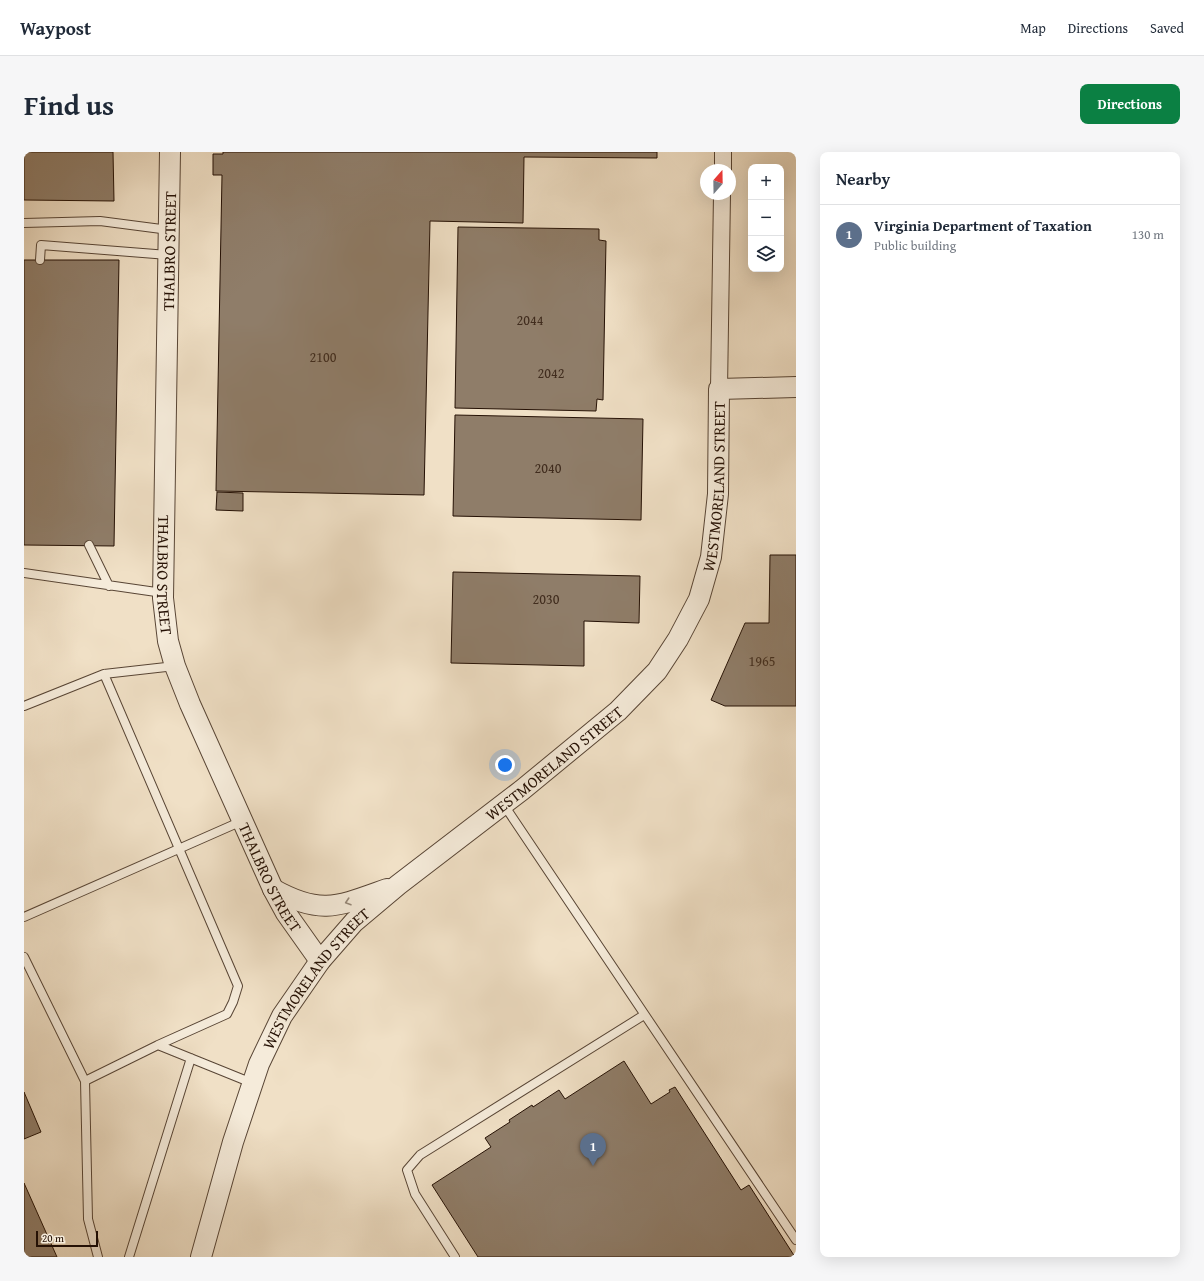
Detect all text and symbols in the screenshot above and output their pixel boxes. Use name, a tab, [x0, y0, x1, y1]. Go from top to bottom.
text: Waypost	[20, 14, 91, 42]
text: Map	[1020, 18, 1046, 38]
text: Directions	[1068, 18, 1128, 38]
text: Saved	[1150, 18, 1184, 38]
text: Find us	[24, 84, 114, 125]
button: Directions	[1080, 84, 1180, 124]
north arrow	[700, 164, 736, 200]
map controls	[748, 164, 784, 272]
button: +	[748, 164, 784, 200]
text: Nearby	[836, 166, 890, 191]
street label: THALBRO STREET	[156, 191, 182, 311]
button: −	[748, 200, 784, 236]
text: Virginia Department of Taxation	[874, 215, 1092, 236]
text: 1	[846, 225, 852, 244]
text: 130 m	[1132, 225, 1164, 244]
button: layers	[748, 236, 784, 272]
text: Public building	[874, 236, 956, 255]
house number: 2044	[517, 310, 544, 330]
house number: 2100	[310, 347, 337, 367]
house number: 2042	[538, 363, 564, 383]
street label: WESTMORELAND STREET	[695, 401, 731, 575]
house number: 2040	[535, 458, 562, 478]
street label: THALBRO STREET	[151, 515, 179, 636]
house number: 2030	[533, 589, 560, 609]
house number: 1965	[749, 651, 775, 671]
street label: WESTMORELAND STREET	[480, 700, 628, 826]
your location	[495, 755, 515, 775]
street label: THALBRO STREET	[233, 819, 308, 937]
one-way arrow	[345, 897, 352, 906]
street label: WESTMORELAND STREET	[256, 902, 375, 1053]
pin: 1	[580, 1133, 606, 1166]
scale bar	[36, 1229, 98, 1248]
text: 20 m	[42, 1230, 64, 1246]

